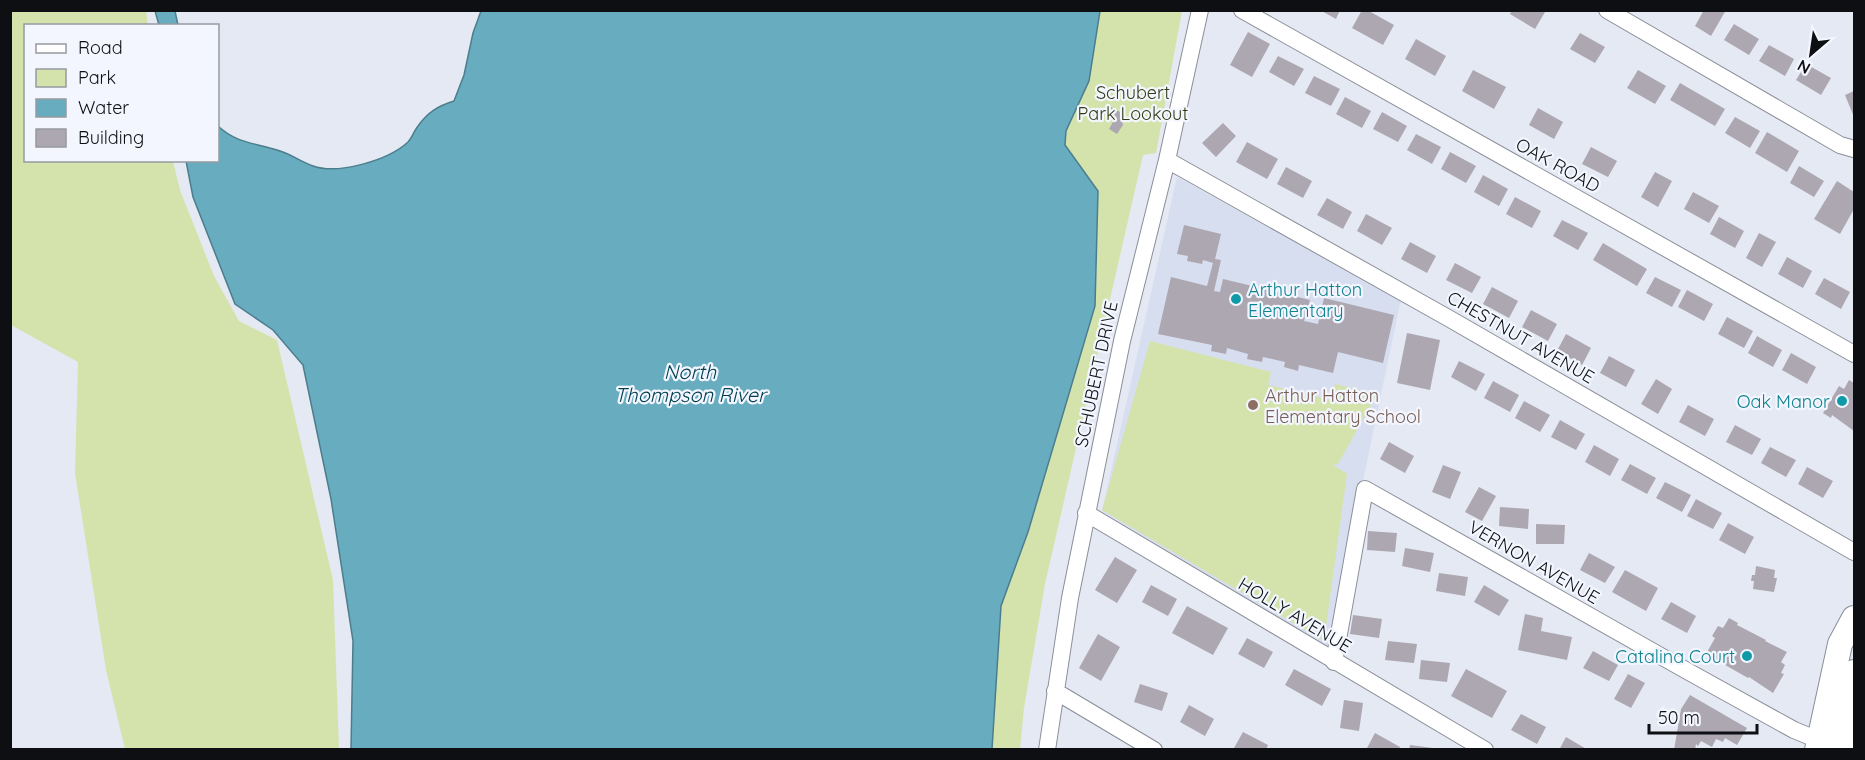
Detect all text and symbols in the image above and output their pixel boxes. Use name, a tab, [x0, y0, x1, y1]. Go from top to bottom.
legend	[24, 24, 219, 162]
north arrow	[1781, 24, 1841, 84]
text: Road	[78, 36, 123, 59]
text: N	[1794, 56, 1814, 79]
text: Park	[78, 66, 116, 89]
park label: Schubert Park Lookout	[1078, 81, 1188, 125]
text: Water	[78, 96, 129, 119]
text: Building	[78, 126, 144, 149]
street label: OAK ROAD	[1512, 133, 1604, 198]
place label: Arthur Hatton Elementary	[1248, 278, 1362, 322]
street label: CHESTNUT AVENUE	[1443, 286, 1599, 388]
marker: Arthur Hatton Elementary	[1229, 292, 1243, 306]
street label: SCHUBERT DRIVE	[1069, 299, 1123, 449]
water label: North Thompson River	[614, 359, 768, 407]
place label: Arthur Hatton Elementary School	[1265, 384, 1421, 428]
place label: Oak Manor	[1737, 390, 1830, 413]
marker: Oak Manor	[1835, 394, 1849, 408]
marker: Arthur Hatton Elementary School	[1246, 398, 1260, 412]
street label: VERNON AVENUE	[1464, 515, 1604, 609]
street label: HOLLY AVENUE	[1234, 572, 1356, 658]
place label: Catalina Court	[1615, 645, 1735, 668]
marker: Catalina Court	[1740, 649, 1754, 663]
scale bar	[1649, 697, 1757, 735]
text: 50 m	[1658, 706, 1700, 729]

